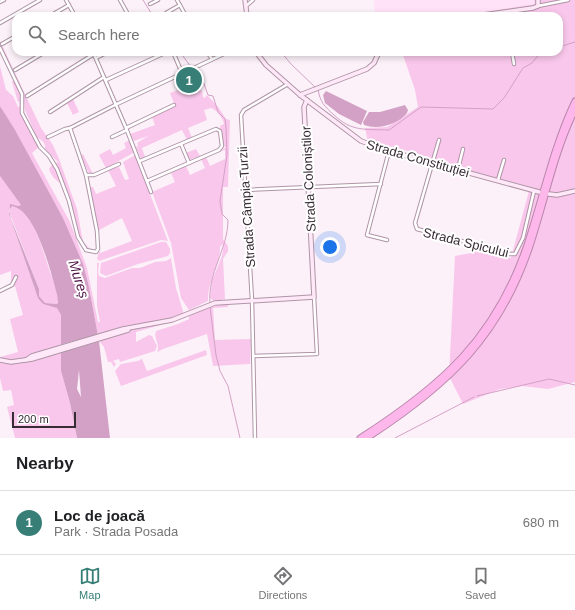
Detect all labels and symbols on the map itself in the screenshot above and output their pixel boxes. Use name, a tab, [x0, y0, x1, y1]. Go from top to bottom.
pin: 1	[176, 65, 202, 95]
street label: Strada Coloniștilor	[298, 125, 319, 232]
street label: Strada Constituției	[365, 137, 471, 180]
street label: Strada Câmpia Turzii	[235, 146, 258, 268]
street label: Strada Spicului	[422, 225, 510, 260]
your location	[320, 237, 340, 257]
water label: Mureș	[65, 258, 93, 300]
scale bar	[12, 410, 76, 429]

